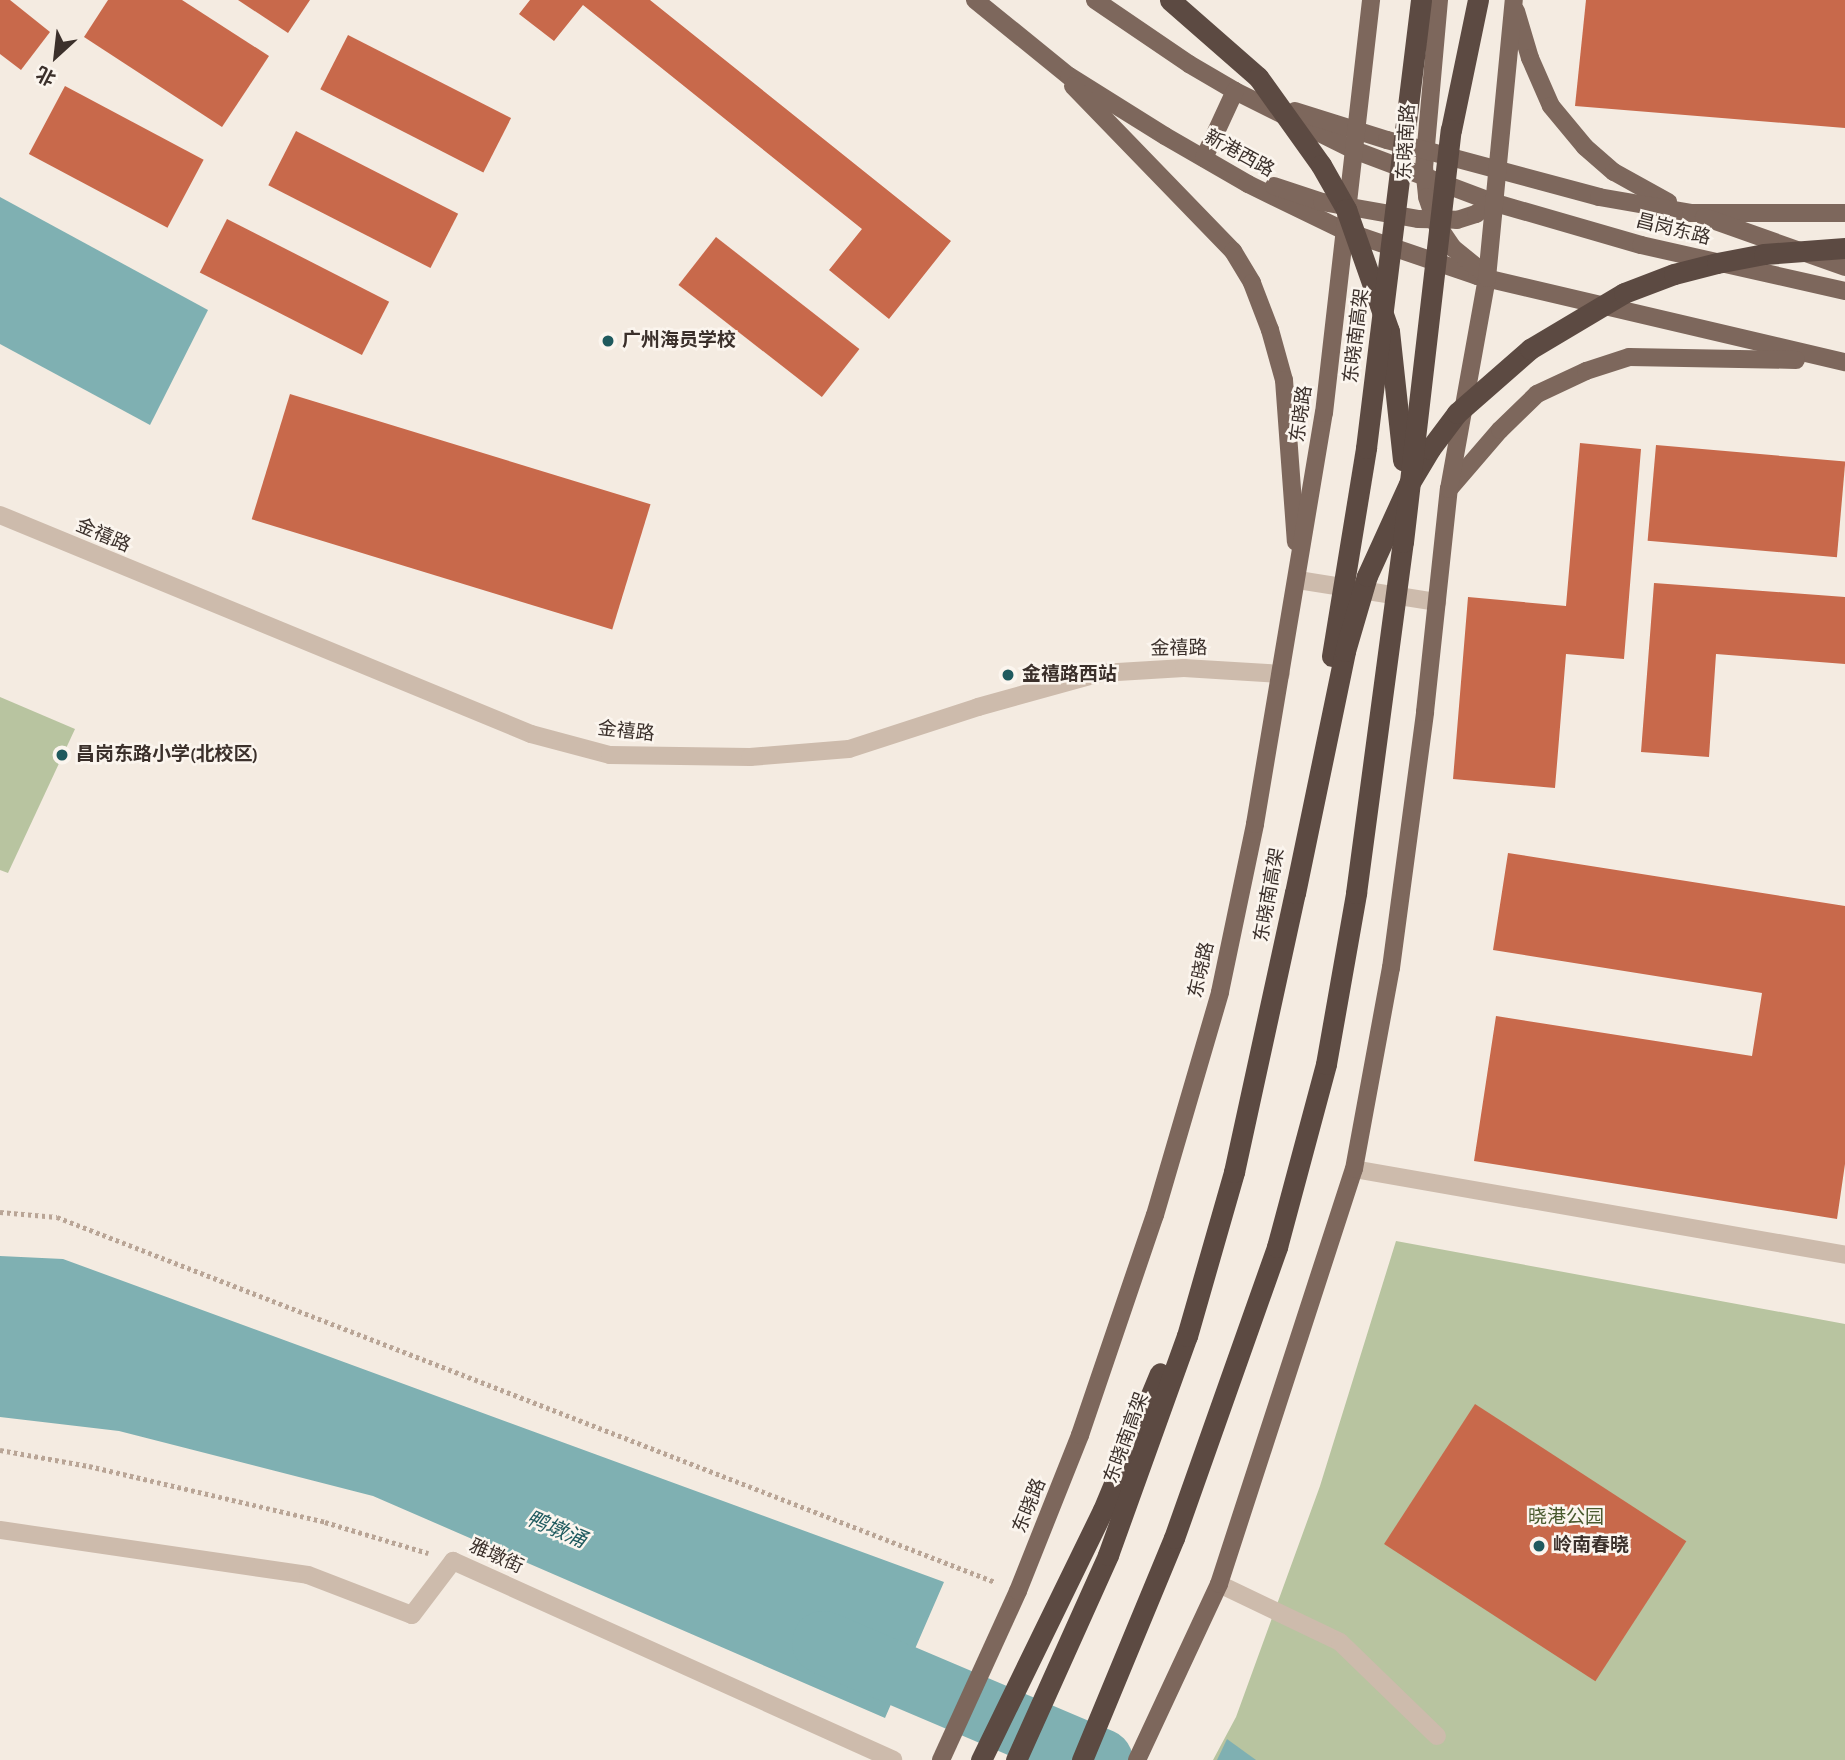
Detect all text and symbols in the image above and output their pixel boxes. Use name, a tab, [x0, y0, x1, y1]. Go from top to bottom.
north arrow	[21, 21, 91, 91]
text: 北	[33, 62, 59, 88]
street label: 东晓南路	[1394, 103, 1420, 181]
street label: 新港西路	[1200, 126, 1278, 182]
street label: 昌岗东路	[1633, 210, 1713, 250]
street label: 东晓南高架	[1340, 287, 1374, 385]
place label: 广州海员学校	[622, 330, 736, 352]
marker: 广州海员学校	[600, 333, 616, 349]
street label: 东晓路	[1287, 384, 1317, 444]
street label: 金禧路	[72, 514, 134, 558]
street label: 金禧路	[1150, 637, 1208, 661]
place label: 金禧路西站	[1022, 664, 1117, 686]
marker: 金禧路西站	[1000, 667, 1016, 683]
street label: 金禧路	[596, 718, 656, 746]
place label: 昌岗东路小学(北校区)	[76, 744, 258, 766]
marker: 昌岗东路小学(北校区)	[54, 747, 70, 763]
street label: 东晓南高架	[1251, 846, 1289, 944]
street label: 东晓路	[1184, 940, 1220, 1000]
street label: 东晓南高架	[1100, 1389, 1154, 1487]
street label: 东晓路	[1009, 1475, 1051, 1537]
water label: 鸭墩涌	[522, 1506, 590, 1554]
park label: 晓港公园	[1528, 1507, 1604, 1529]
street label: 雅墩街	[465, 1535, 527, 1579]
place label: 岭南春晓	[1553, 1535, 1629, 1557]
marker: 岭南春晓	[1531, 1538, 1547, 1554]

